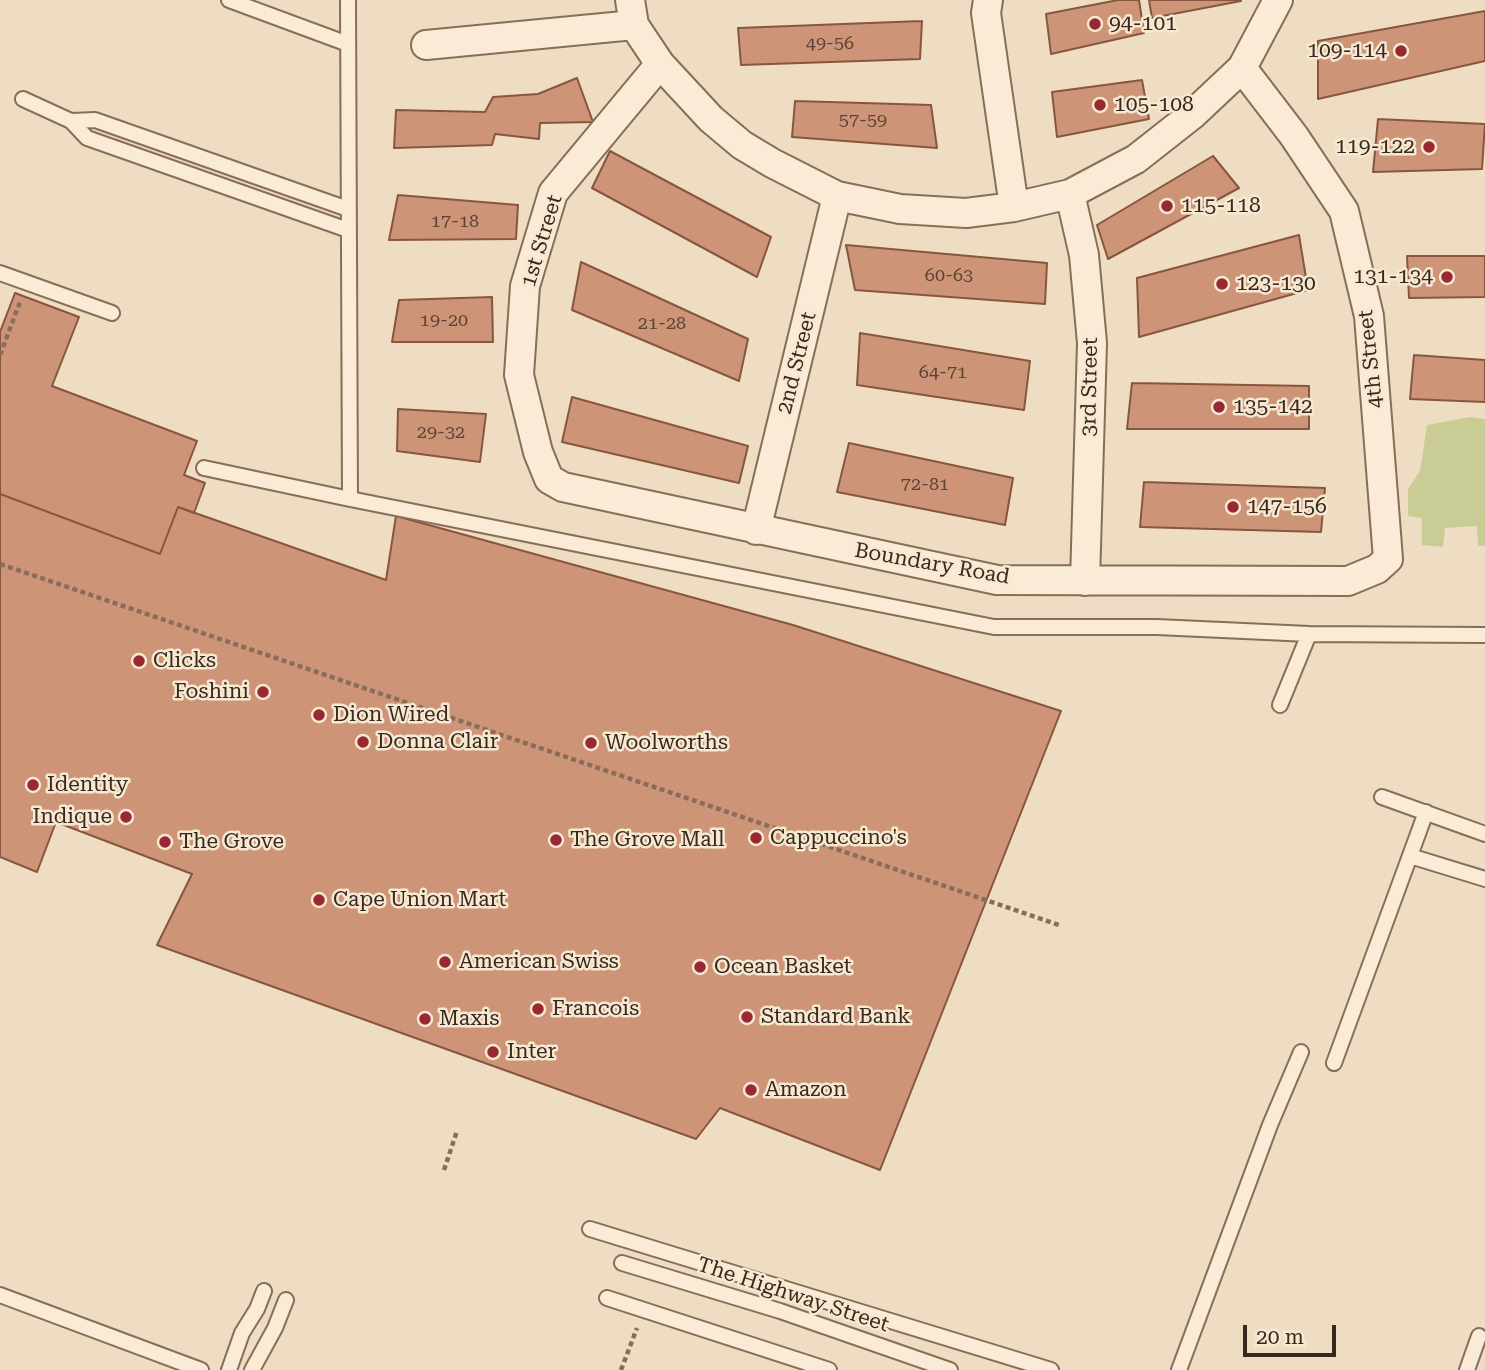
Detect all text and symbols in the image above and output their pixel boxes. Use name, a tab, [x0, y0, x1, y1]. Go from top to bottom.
place label: 94-101	[1109, 11, 1177, 37]
marker: 94-101	[1087, 16, 1103, 32]
house number: 49-56	[806, 33, 854, 55]
place label: 109-114	[1307, 38, 1387, 64]
marker: 109-114	[1393, 43, 1409, 59]
place label: 105-108	[1114, 92, 1194, 118]
marker: 105-108	[1092, 97, 1108, 113]
house number: 57-59	[839, 110, 887, 132]
place label: 119-122	[1335, 134, 1415, 160]
marker: 119-122	[1421, 139, 1437, 155]
street label: 1st Street	[516, 192, 568, 290]
place label: 115-118	[1181, 193, 1261, 219]
marker: 115-118	[1159, 198, 1175, 214]
house number: 17-18	[431, 211, 479, 233]
place label: 131-134	[1353, 264, 1433, 290]
house number: 60-63	[925, 265, 973, 287]
marker: 131-134	[1439, 269, 1455, 285]
place label: 123-130	[1236, 271, 1316, 297]
marker: 123-130	[1214, 276, 1230, 292]
street label: 2nd Street	[772, 309, 822, 417]
street label: 4th Street	[1353, 309, 1389, 409]
house number: 19-20	[420, 310, 468, 332]
house number: 21-28	[638, 313, 686, 335]
street label: 3rd Street	[1077, 337, 1103, 437]
house number: 64-71	[919, 362, 967, 384]
place label: 135-142	[1233, 394, 1313, 420]
marker: 135-142	[1211, 399, 1227, 415]
house number: 29-32	[417, 422, 465, 444]
house number: 72-81	[901, 474, 949, 496]
place label: 147-156	[1247, 494, 1327, 520]
marker: 147-156	[1225, 499, 1241, 515]
street label: Boundary Road	[853, 538, 1011, 590]
place label: Clicks	[153, 648, 216, 674]
marker: Clicks	[131, 653, 147, 669]
place label: Foshini	[174, 679, 249, 705]
marker: Foshini	[255, 684, 271, 700]
place label: Dion Wired	[333, 702, 449, 728]
marker: Dion Wired	[311, 707, 327, 723]
place label: Donna Clair	[377, 729, 498, 755]
place label: Woolworths	[605, 730, 728, 756]
marker: Donna Clair	[355, 734, 371, 750]
marker: Woolworths	[583, 735, 599, 751]
place label: Identity	[47, 772, 128, 798]
marker: Identity	[25, 777, 41, 793]
place label: Indique	[32, 804, 112, 830]
marker: Indique	[118, 809, 134, 825]
place label: Cappuccino's	[770, 825, 907, 851]
place label: The Grove Mall	[570, 827, 725, 853]
place label: The Grove	[179, 829, 284, 855]
marker: Cappuccino's	[748, 830, 764, 846]
marker: The Grove Mall	[548, 832, 564, 848]
marker: The Grove	[157, 834, 173, 850]
place label: Cape Union Mart	[333, 887, 506, 913]
marker: Cape Union Mart	[311, 892, 327, 908]
place label: American Swiss	[459, 949, 619, 975]
marker: American Swiss	[437, 954, 453, 970]
place label: Ocean Basket	[714, 954, 852, 980]
marker: Ocean Basket	[692, 959, 708, 975]
place label: Francois	[552, 996, 639, 1022]
marker: Francois	[530, 1001, 546, 1017]
place label: Standard Bank	[761, 1004, 911, 1030]
place label: Maxis	[439, 1006, 499, 1032]
marker: Standard Bank	[739, 1009, 755, 1025]
marker: Maxis	[417, 1011, 433, 1027]
place label: Inter	[507, 1039, 556, 1065]
marker: Inter	[485, 1044, 501, 1060]
place label: Amazon	[765, 1077, 847, 1103]
marker: Amazon	[743, 1082, 759, 1098]
street label: The Highway Street	[694, 1252, 892, 1338]
scale bar	[1247, 1310, 1340, 1354]
text: 20 m	[1256, 1325, 1304, 1349]

